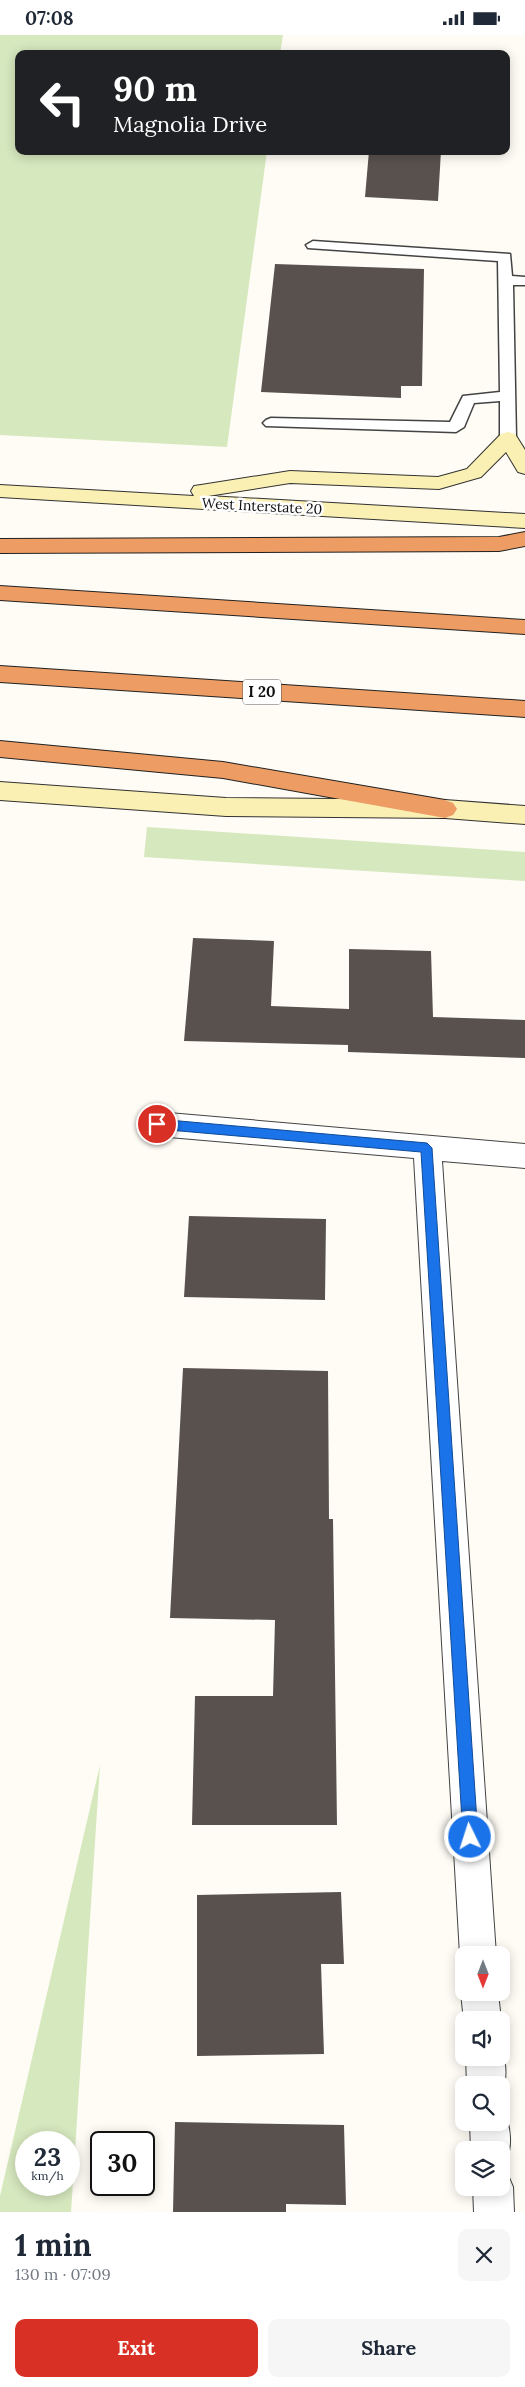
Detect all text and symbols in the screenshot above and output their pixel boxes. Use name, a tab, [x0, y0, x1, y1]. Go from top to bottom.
text: 07:08	[25, 6, 74, 30]
text: 90 m	[113, 66, 197, 111]
icon: left	[30, 70, 95, 135]
text: Magnolia Drive	[113, 110, 267, 138]
street label: West Interstate 20	[201, 494, 323, 518]
road number: I 20	[243, 679, 281, 705]
pin	[136, 1103, 178, 1145]
icon: arrive	[143, 1110, 171, 1138]
position arrow	[443, 1810, 495, 1862]
north arrow	[455, 1946, 510, 2001]
map controls	[455, 1946, 510, 2196]
button: sound	[455, 2011, 510, 2066]
button: search	[455, 2076, 510, 2131]
speed limit sign: 30	[90, 2131, 155, 2196]
text: 23	[34, 2141, 61, 2173]
button: layers	[455, 2141, 510, 2196]
text: km/h	[31, 2168, 64, 2183]
text: 1 min	[15, 2226, 92, 2264]
button: close	[458, 2229, 510, 2281]
text: 130 m · 07:09	[15, 2264, 111, 2284]
button: Exit	[15, 2319, 258, 2377]
button: Share	[268, 2319, 510, 2377]

